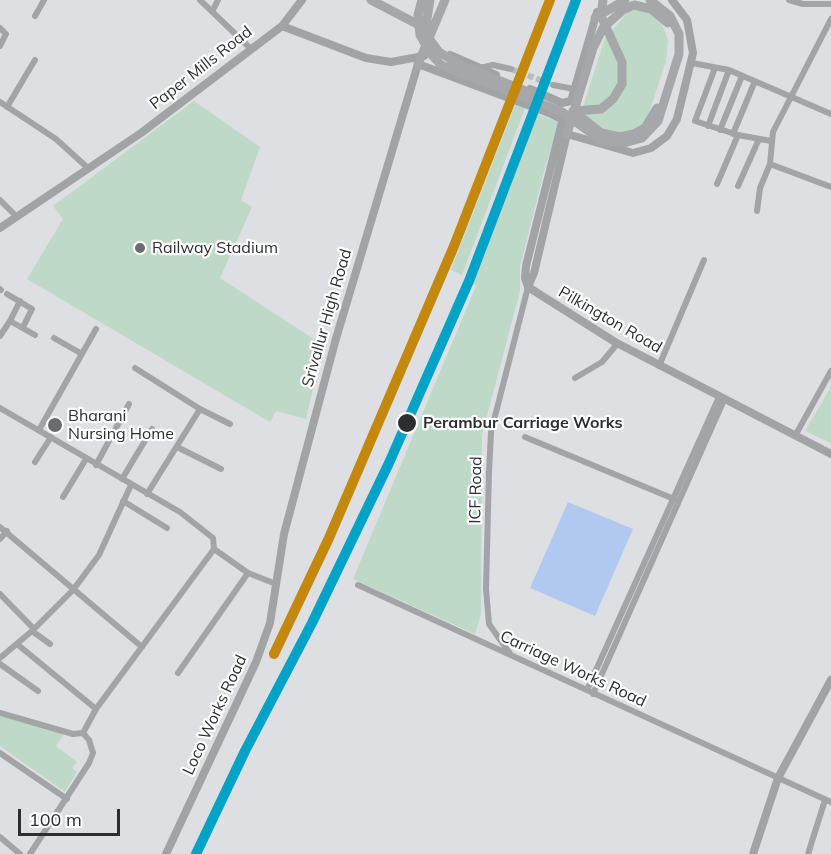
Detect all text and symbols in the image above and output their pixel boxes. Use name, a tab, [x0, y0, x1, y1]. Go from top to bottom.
street label: Paper Mills Road	[146, 22, 256, 114]
place label: Railway Stadium	[152, 238, 278, 258]
marker: Railway Stadium	[133, 241, 147, 255]
street label: Srivallur High Road	[298, 247, 356, 389]
street label: Pilkington Road	[555, 283, 665, 357]
place label: Bharani Nursing Home	[68, 406, 174, 444]
marker: Perambur Carriage Works	[396, 412, 418, 434]
place label: Perambur Carriage Works	[423, 413, 622, 433]
marker: Bharani Nursing Home	[46, 416, 64, 434]
street label: ICF Road	[466, 456, 486, 524]
street label: Carriage Works Road	[497, 627, 649, 711]
street label: Loco Works Road	[179, 652, 251, 778]
scale bar	[21, 797, 123, 835]
text: 100 m	[29, 808, 82, 831]

